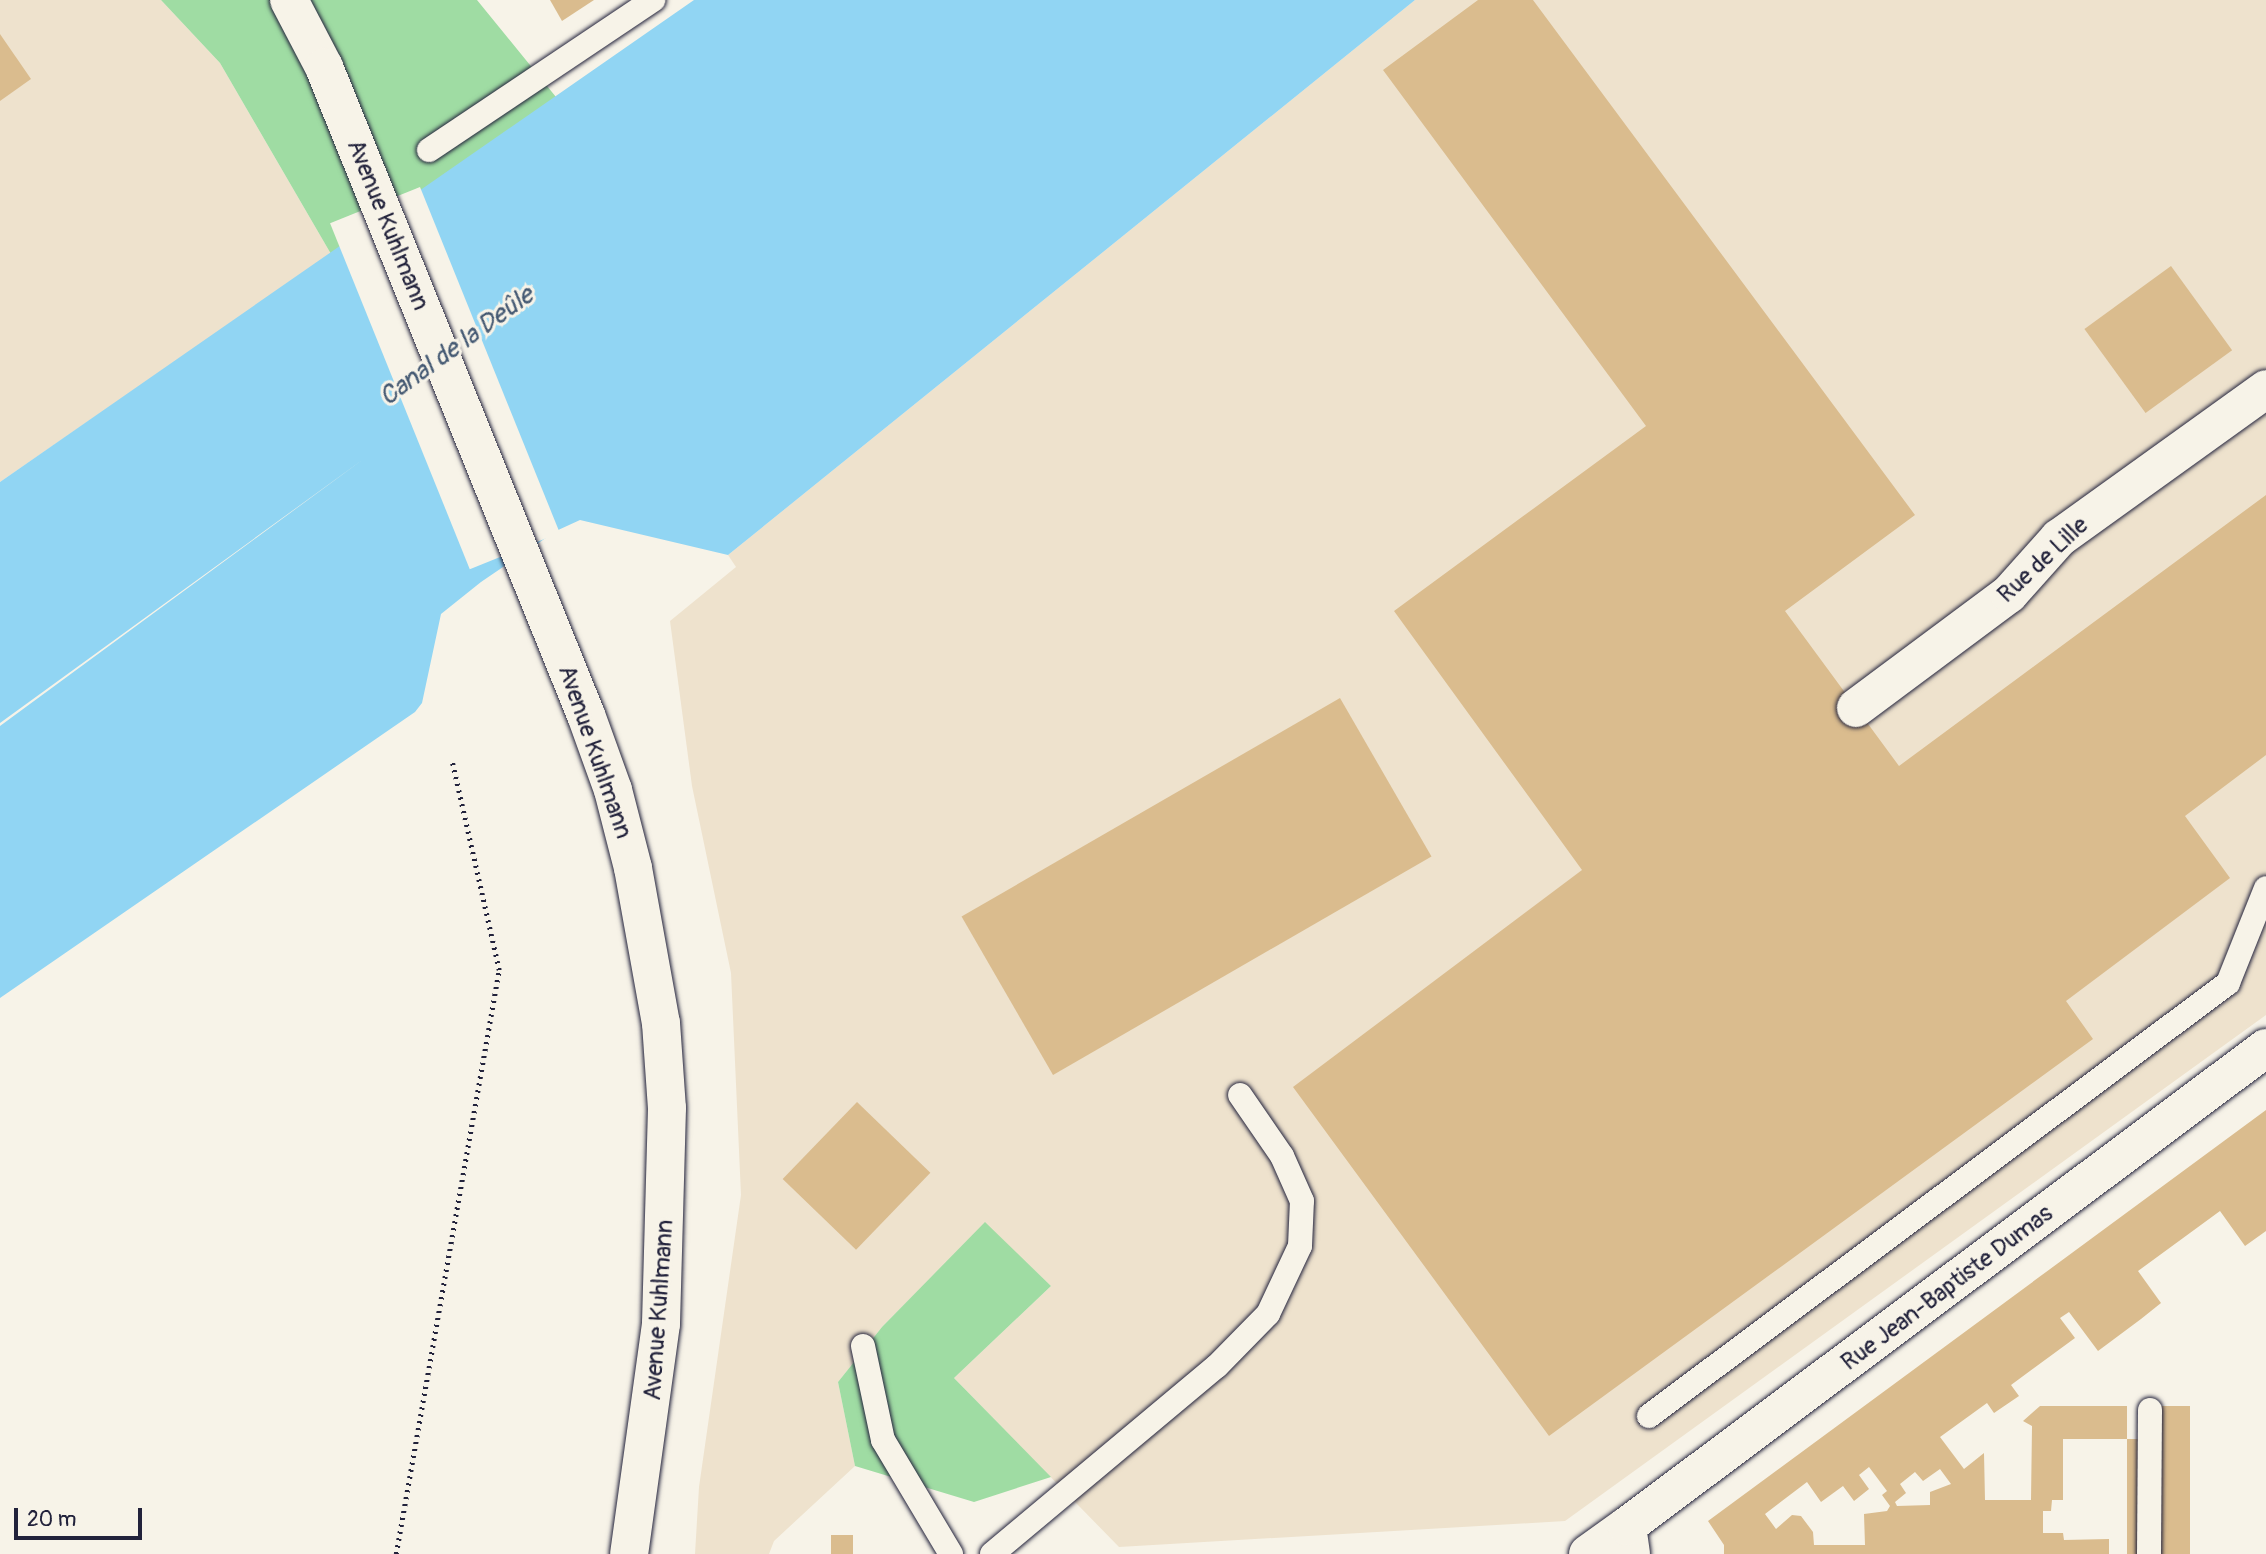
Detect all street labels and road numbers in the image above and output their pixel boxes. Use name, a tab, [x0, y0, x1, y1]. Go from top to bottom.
street label: Avenue Kuhlmann	[341, 136, 435, 314]
street label: Rue de Lille	[1992, 511, 2094, 609]
street label: Avenue Kuhlmann	[552, 662, 638, 842]
street label: Rue Jean-Baptiste Dumas	[1836, 1199, 2058, 1377]
street label: Avenue Kuhlmann	[638, 1219, 680, 1401]

